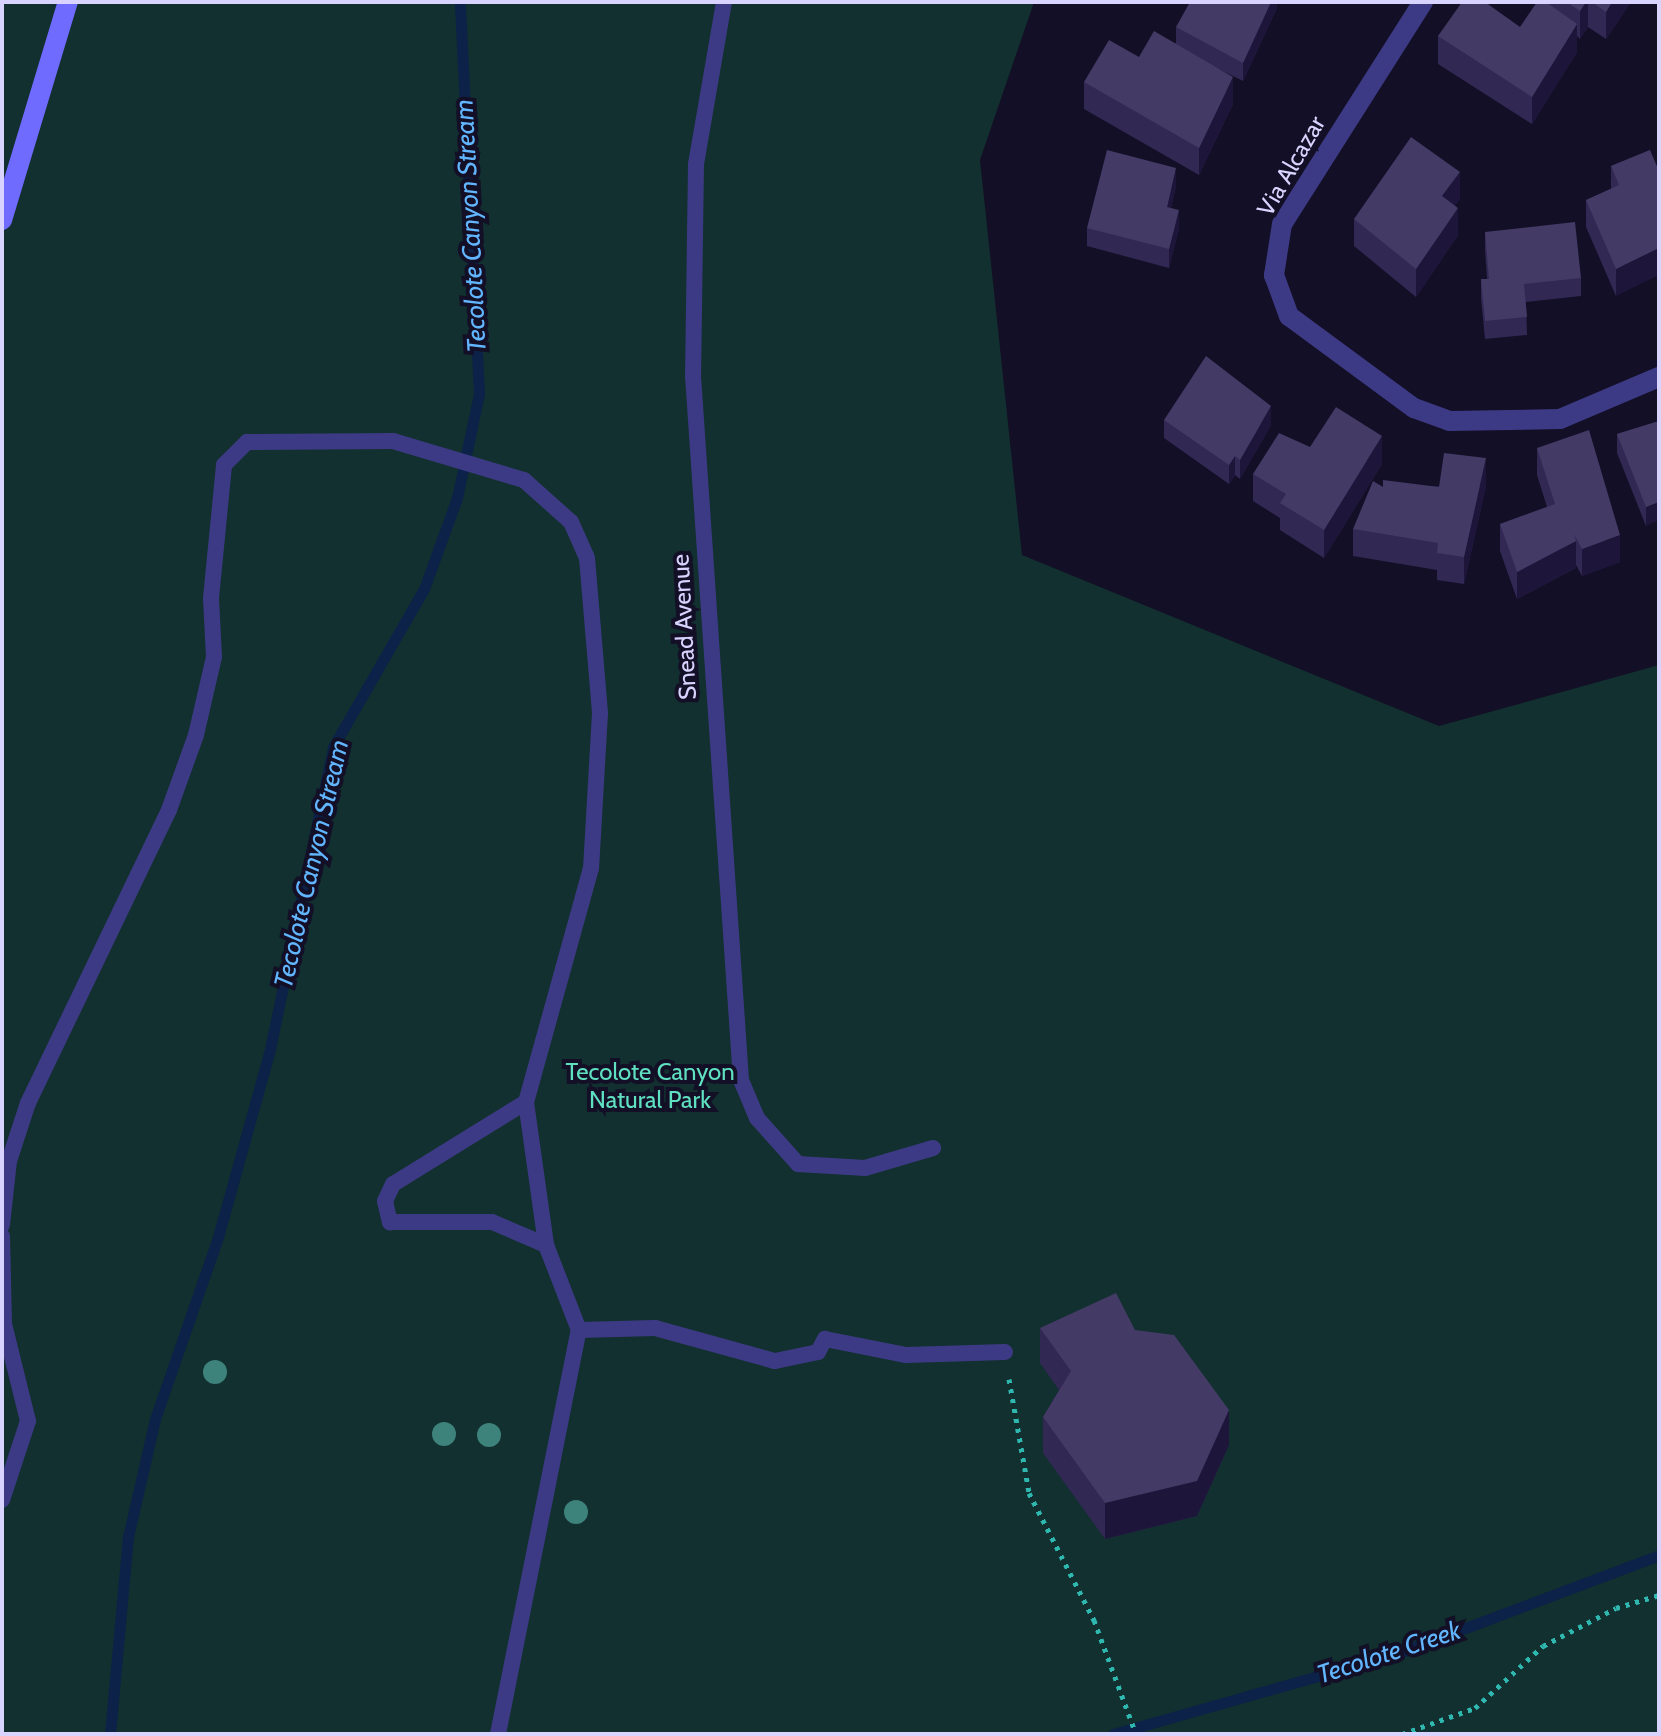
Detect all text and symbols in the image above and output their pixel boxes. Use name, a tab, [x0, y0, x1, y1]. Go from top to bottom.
water label: Tecolote Canyon Stream	[449, 99, 493, 353]
street label: Via Alcazar	[1251, 111, 1331, 221]
street label: Snead Avenue	[666, 553, 702, 701]
water label: Tecolote Canyon Stream	[268, 737, 356, 991]
park label: Tecolote Canyon Natural Park	[565, 1058, 735, 1114]
water label: Tecolote Creek	[1313, 1615, 1465, 1691]

